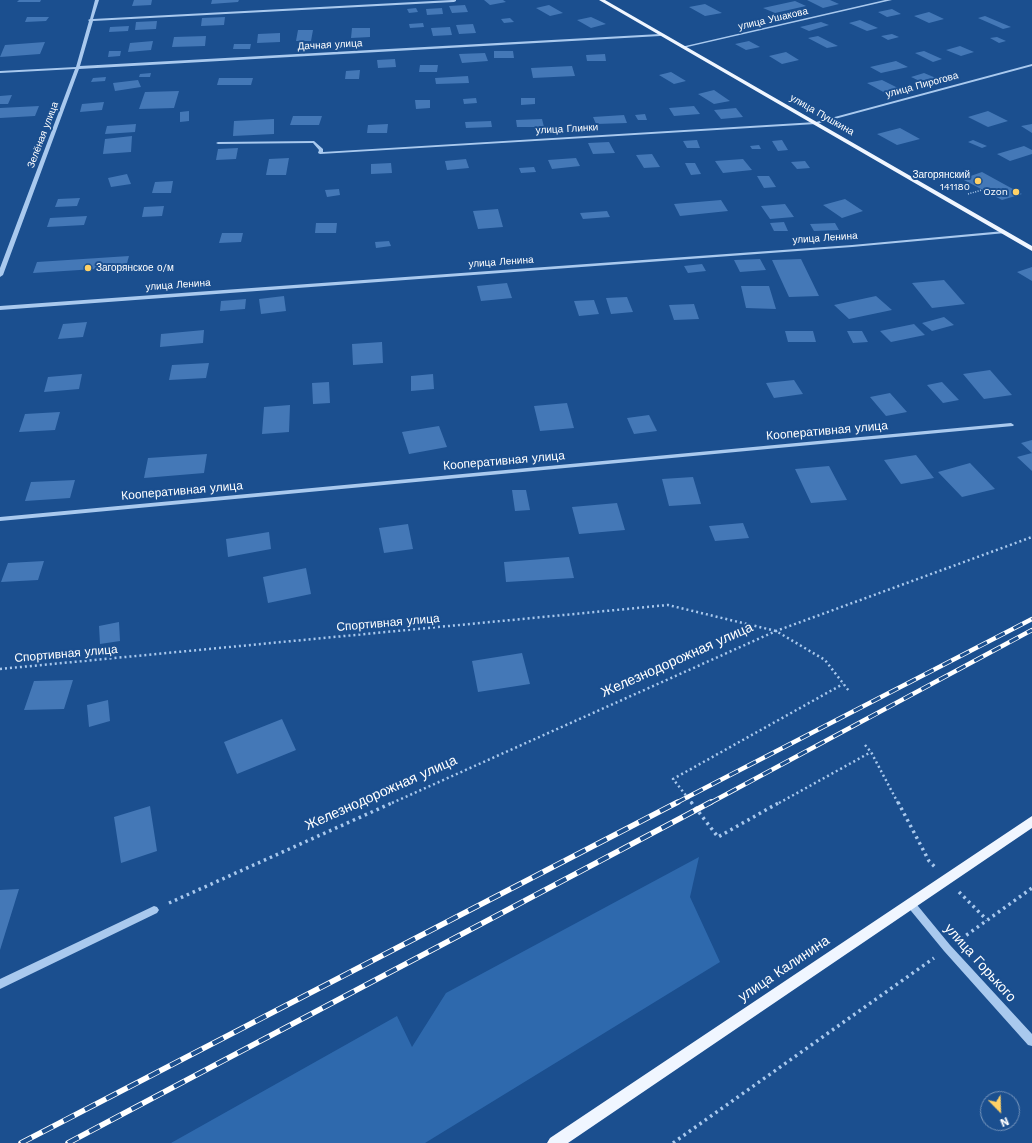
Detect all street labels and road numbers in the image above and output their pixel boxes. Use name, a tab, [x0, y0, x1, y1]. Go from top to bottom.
street label: улица Ушакова	[737, 5, 809, 33]
street label: Дачная улица	[297, 37, 363, 53]
street label: улица Пирогова	[884, 70, 960, 100]
street label: улица Пушкина	[788, 92, 856, 138]
street label: Зелёная улица	[25, 100, 61, 170]
street label: улица Глинки	[535, 121, 599, 137]
street label: улица Ленина	[792, 230, 858, 246]
street label: улица Ленина	[468, 254, 534, 270]
street label: улица Ленина	[145, 277, 211, 293]
street label: Кооперативная улица	[766, 419, 888, 443]
street label: Кооперативная улица	[443, 449, 565, 473]
street label: Кооперативная улица	[121, 479, 243, 503]
street label: Спортивная улица	[336, 611, 440, 635]
street label: Железнодорожная улица	[598, 619, 756, 701]
street label: Спортивная улица	[14, 642, 118, 666]
street label: Железнодорожная улица	[302, 752, 460, 834]
street label: улица Горького	[940, 920, 1020, 1006]
street label: улица Калинина	[735, 932, 833, 1006]

